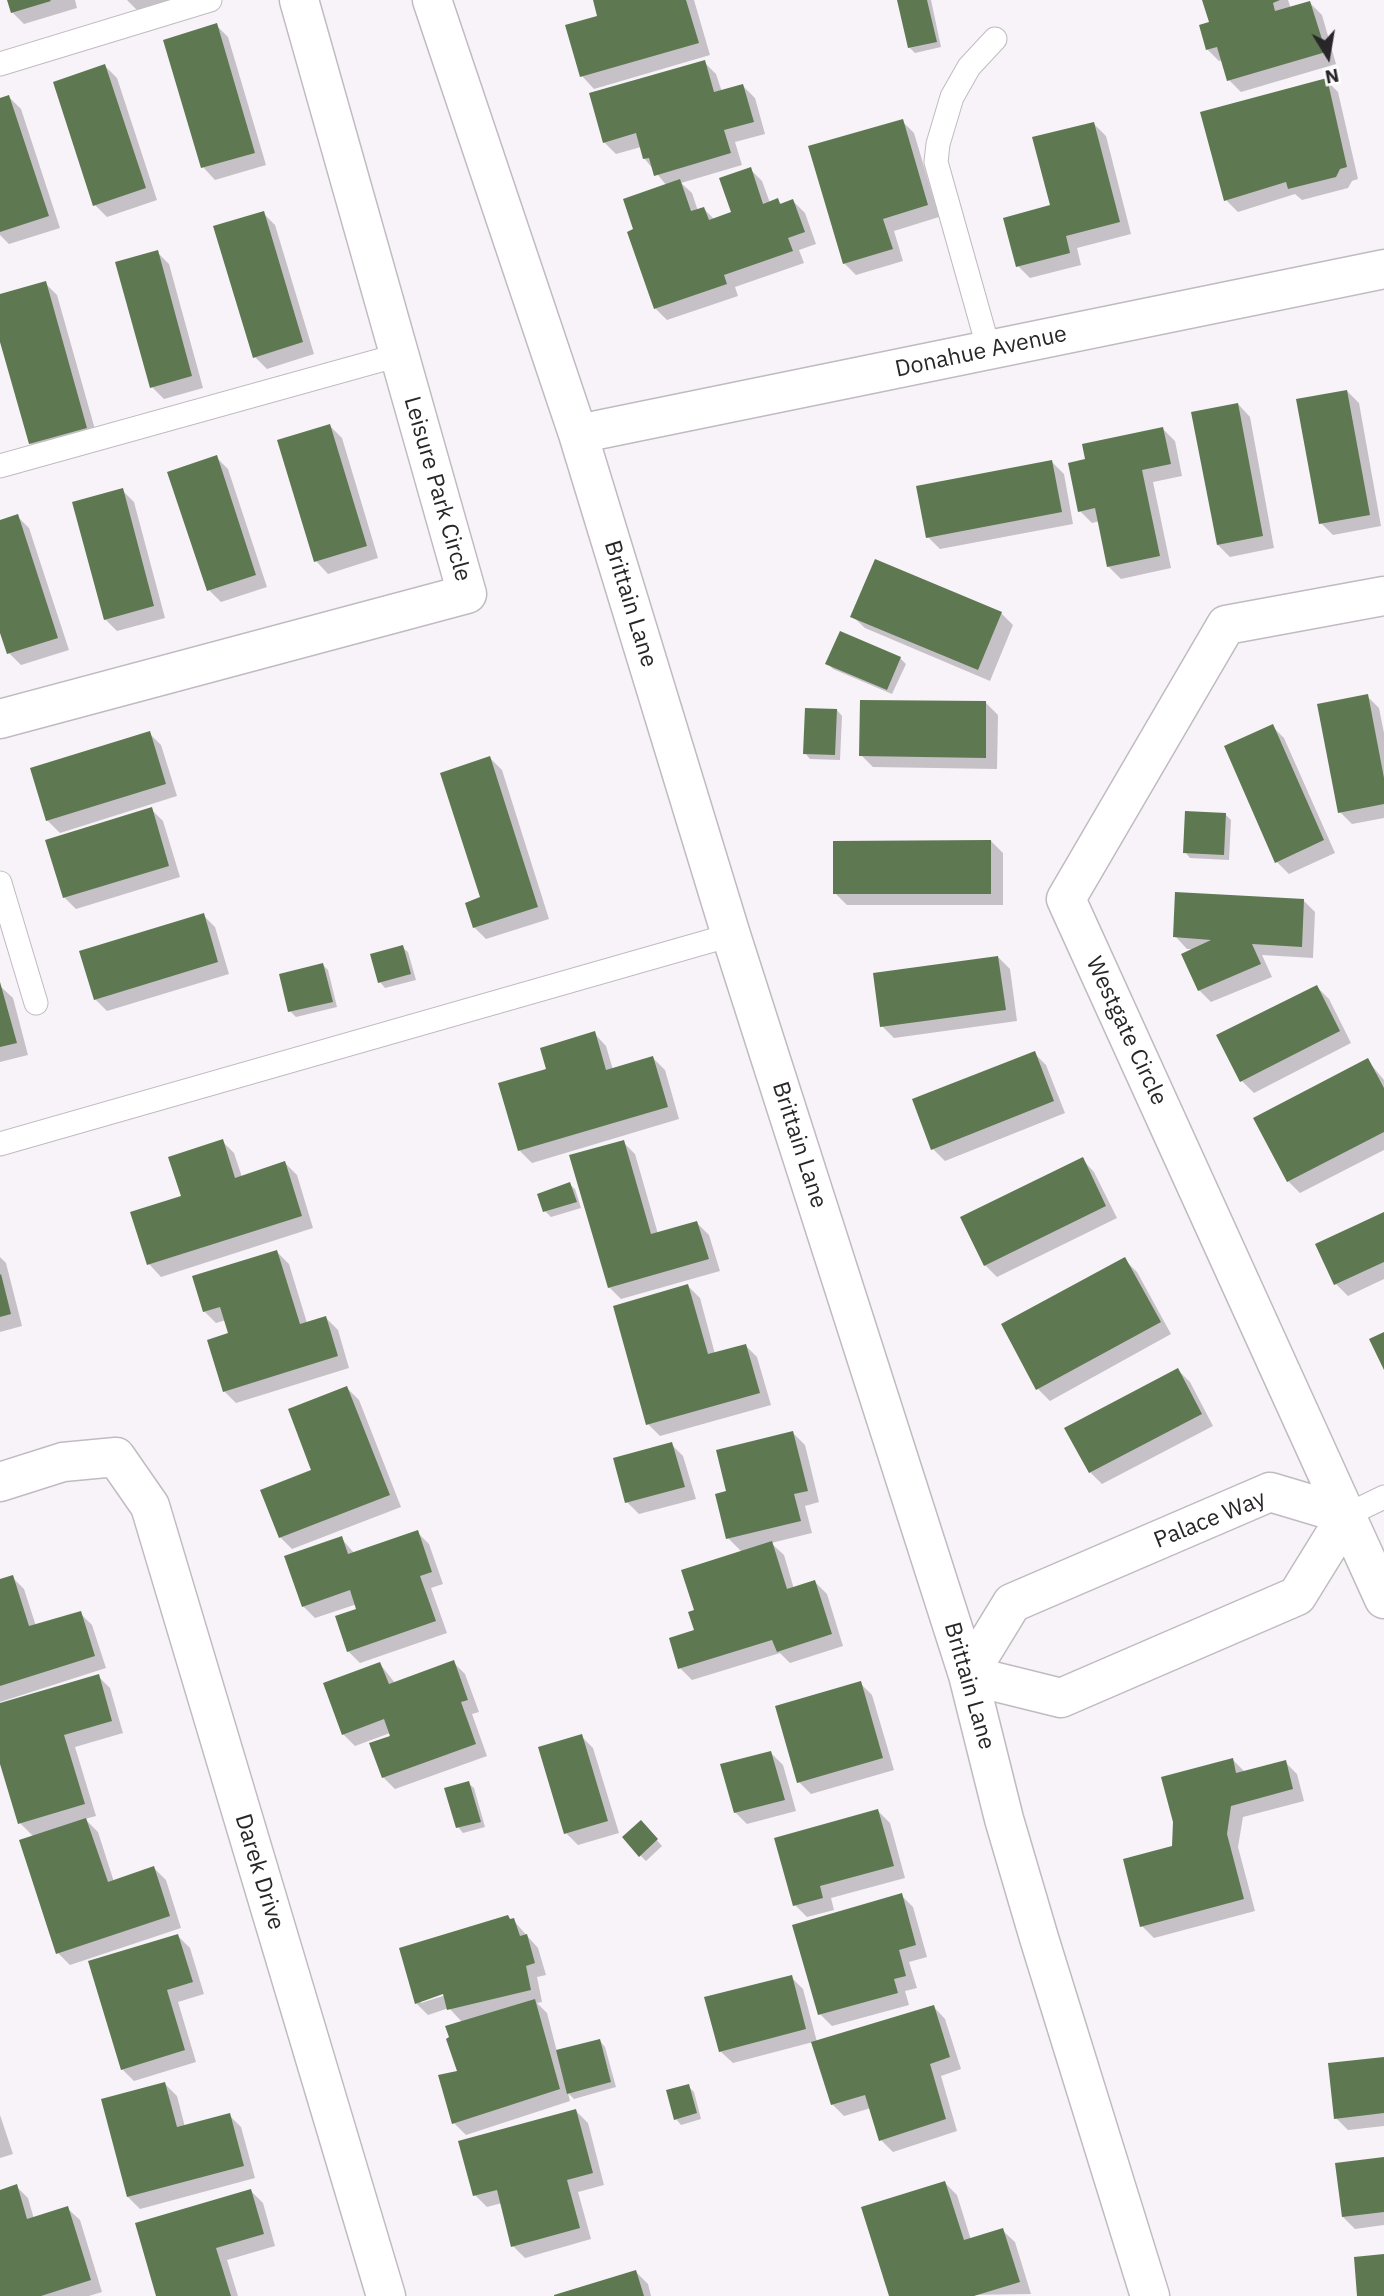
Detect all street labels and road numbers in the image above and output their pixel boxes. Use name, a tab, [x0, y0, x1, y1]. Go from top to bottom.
street label: Donahue Avenue	[893, 320, 1069, 384]
street label: Leisure Park Circle	[397, 393, 477, 585]
street label: Brittain Lane	[598, 537, 662, 671]
street label: Westgate Circle	[1080, 952, 1172, 1110]
street label: Brittain Lane	[766, 1078, 832, 1212]
street label: Palace Way	[1150, 1485, 1270, 1555]
street label: Brittain Lane	[938, 1619, 1000, 1753]
street label: Darek Drive	[228, 1811, 290, 1933]

